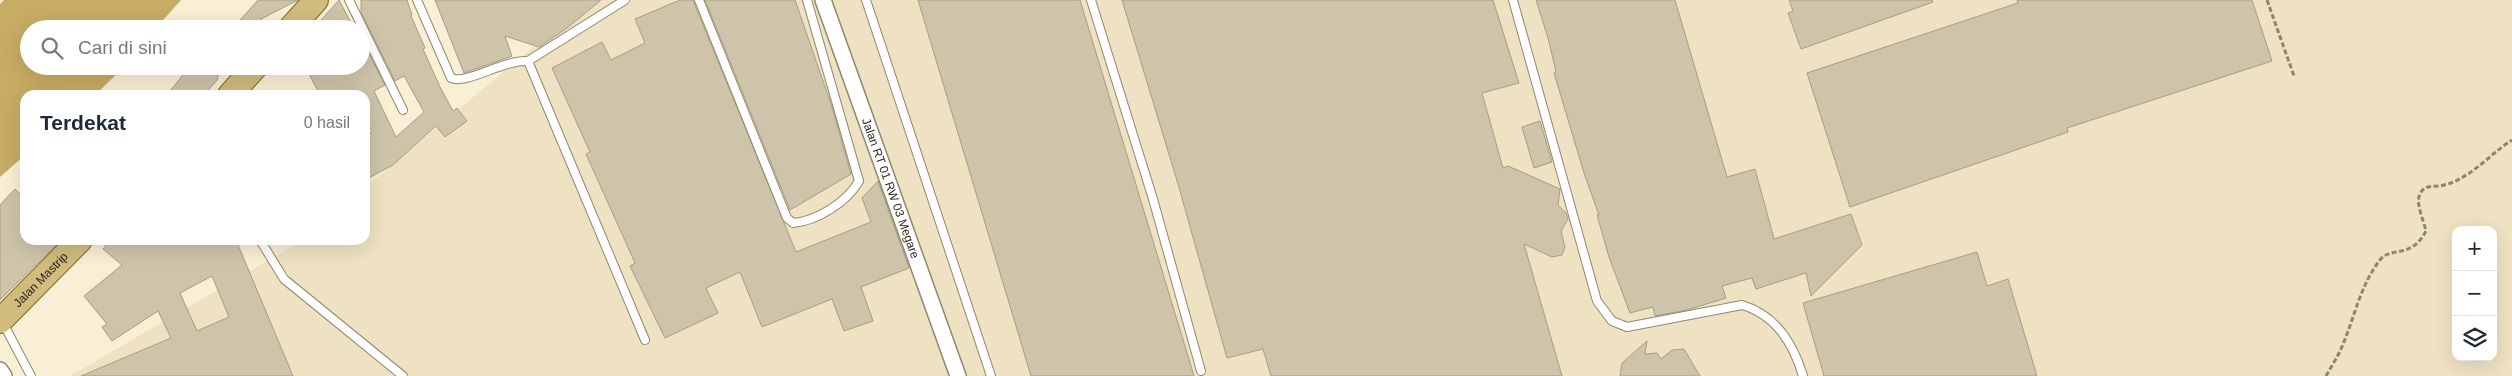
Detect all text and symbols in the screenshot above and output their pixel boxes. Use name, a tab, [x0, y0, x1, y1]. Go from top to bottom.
search box	[20, 20, 370, 75]
icon: search	[38, 34, 66, 62]
text: Cari di sini	[78, 37, 167, 58]
text: Terdekat	[40, 111, 126, 134]
text: 0 hasil	[304, 114, 350, 131]
street label: Jalan RT 01 RW 03 Megare	[859, 116, 922, 261]
map controls	[2452, 226, 2497, 361]
button: +	[2452, 226, 2497, 271]
street label: Jalan Mastrip	[11, 249, 71, 310]
button: −	[2452, 271, 2497, 316]
button: layers	[2452, 316, 2497, 361]

